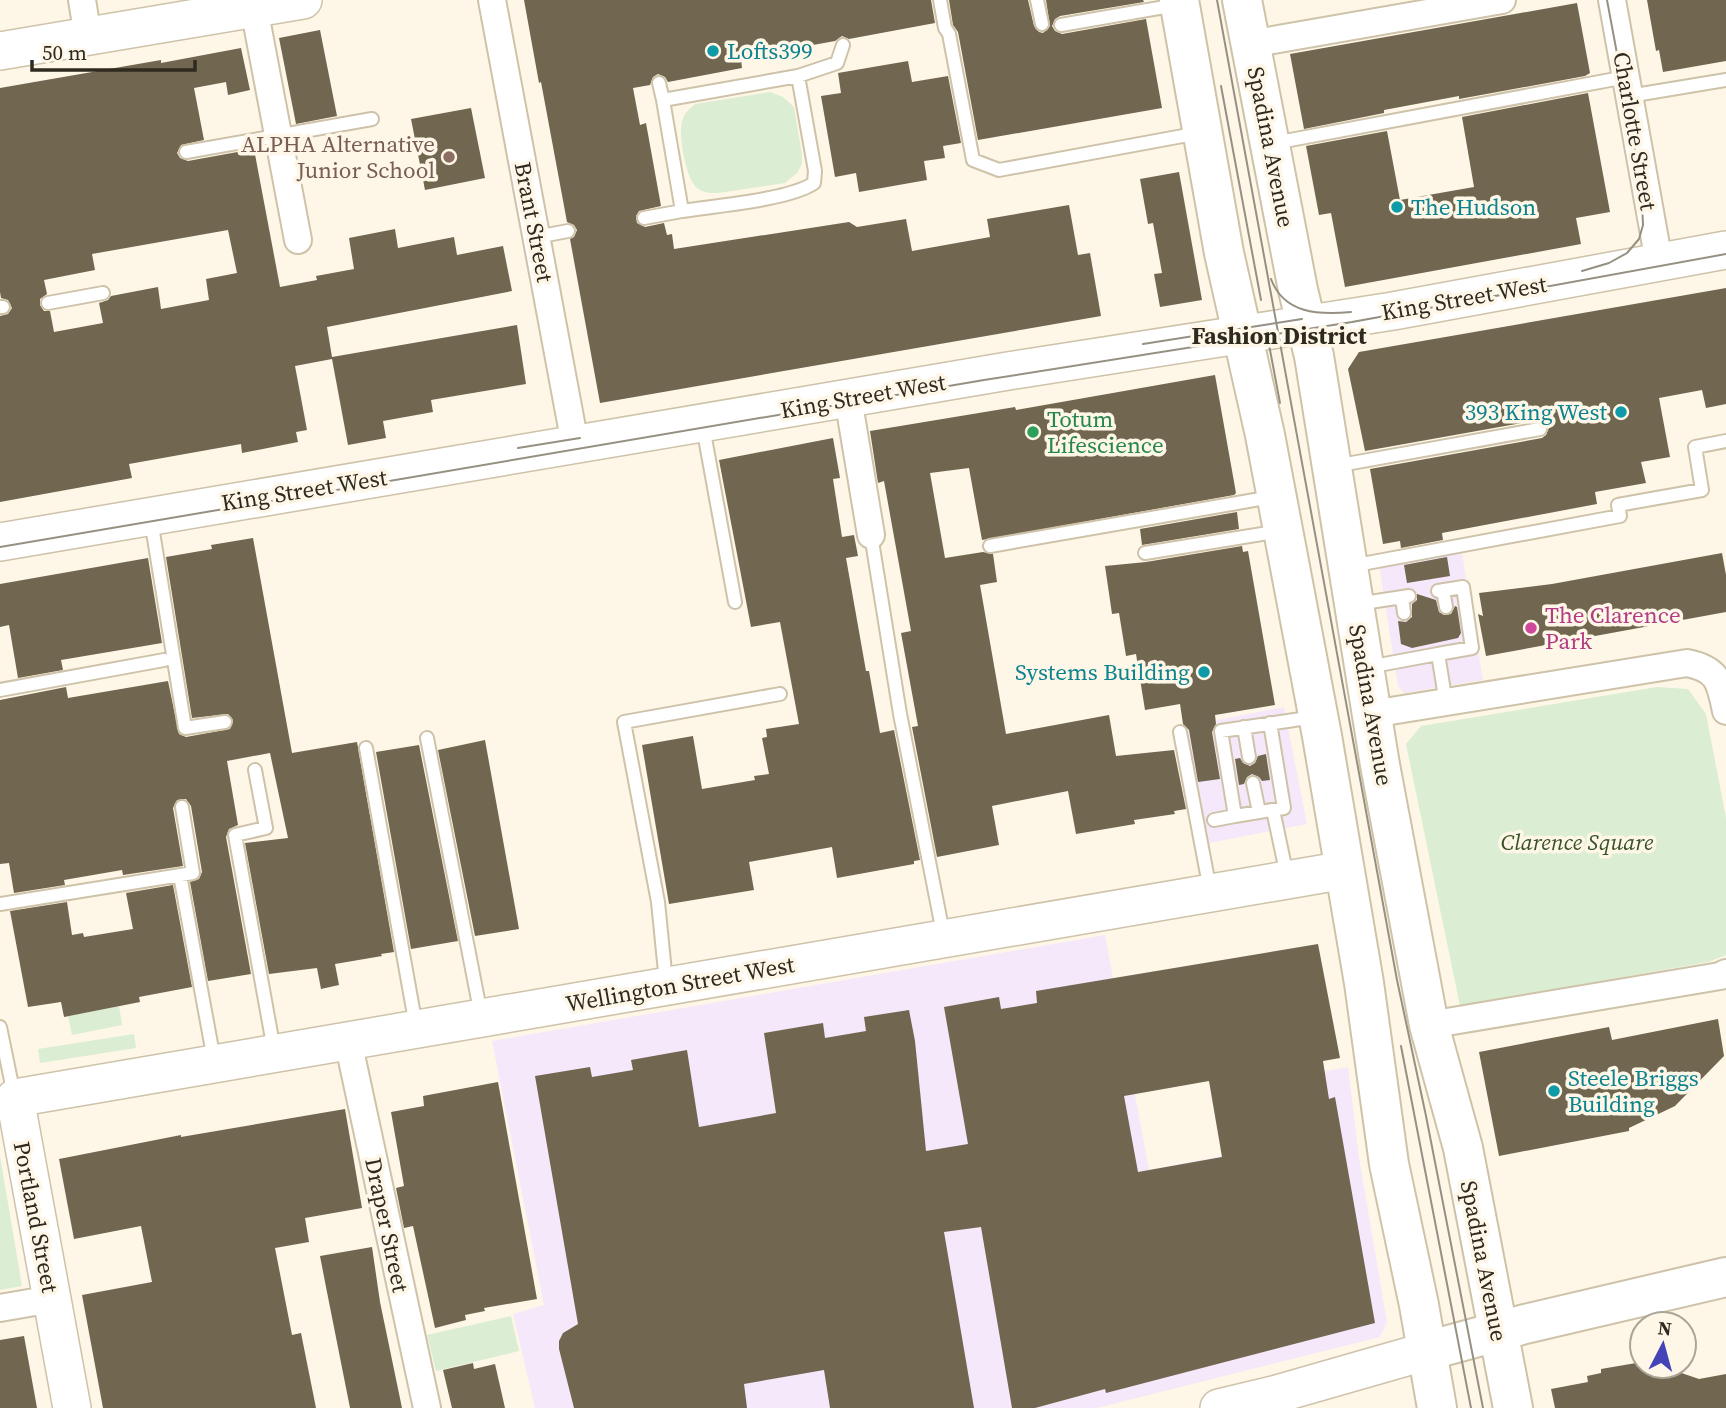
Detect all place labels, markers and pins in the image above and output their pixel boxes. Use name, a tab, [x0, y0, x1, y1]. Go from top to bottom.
place label: Lofts399	[727, 35, 813, 67]
marker: Lofts399	[705, 43, 721, 59]
place label: ALPHA Alternative Junior School	[241, 128, 435, 186]
marker: ALPHA Alternative Junior School	[441, 149, 457, 165]
place label: The Hudson	[1411, 191, 1536, 223]
marker: The Hudson	[1389, 199, 1405, 215]
place label: 393 King West	[1465, 396, 1608, 428]
place label: Totum Lifescience	[1047, 403, 1164, 461]
marker: 393 King West	[1613, 404, 1629, 420]
marker: Totum Lifescience	[1025, 424, 1041, 440]
place label: The Clarence Park	[1545, 599, 1681, 657]
marker: The Clarence Park	[1523, 620, 1539, 636]
place label: Systems Building	[1015, 656, 1190, 688]
marker: Systems Building	[1196, 664, 1212, 680]
place label: Steele Briggs Building	[1568, 1062, 1699, 1120]
marker: Steele Briggs Building	[1546, 1083, 1562, 1099]

